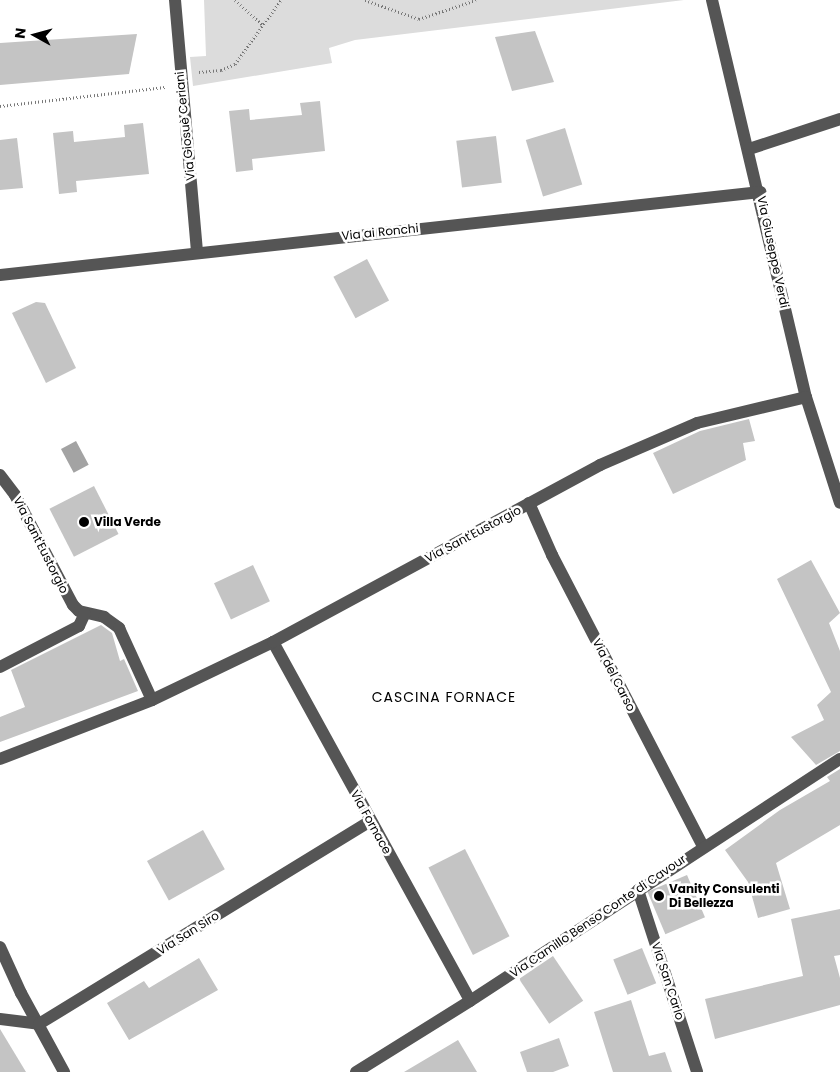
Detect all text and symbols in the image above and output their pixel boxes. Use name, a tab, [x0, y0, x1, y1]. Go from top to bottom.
north arrow	[10, 10, 60, 60]
text: N	[10, 27, 31, 40]
street label: Via Giosuè Ceriani	[172, 71, 198, 181]
street label: Via Giuseppe Verdi	[754, 195, 792, 309]
street label: Via ai Ronchi	[341, 221, 419, 243]
street label: Via Sant'Eustorgio	[10, 494, 72, 596]
street label: Via Sant'Eustorgio	[422, 503, 524, 565]
place label: Villa Verde	[94, 515, 161, 529]
marker: Villa Verde	[78, 516, 90, 528]
street label: Via del Carso	[589, 636, 639, 714]
district label: CASCINA FORNACE	[370, 689, 518, 705]
street label: Via Fornace	[347, 787, 395, 857]
street label: Via Camillo Benso Conte di Cavour	[507, 852, 689, 980]
place label: Vanity Consulenti Di Bellezza	[669, 882, 780, 910]
marker: Vanity Consulenti Di Bellezza	[653, 890, 665, 902]
street label: Via San Siro	[154, 908, 222, 958]
street label: Via San Carlo	[649, 940, 687, 1022]

